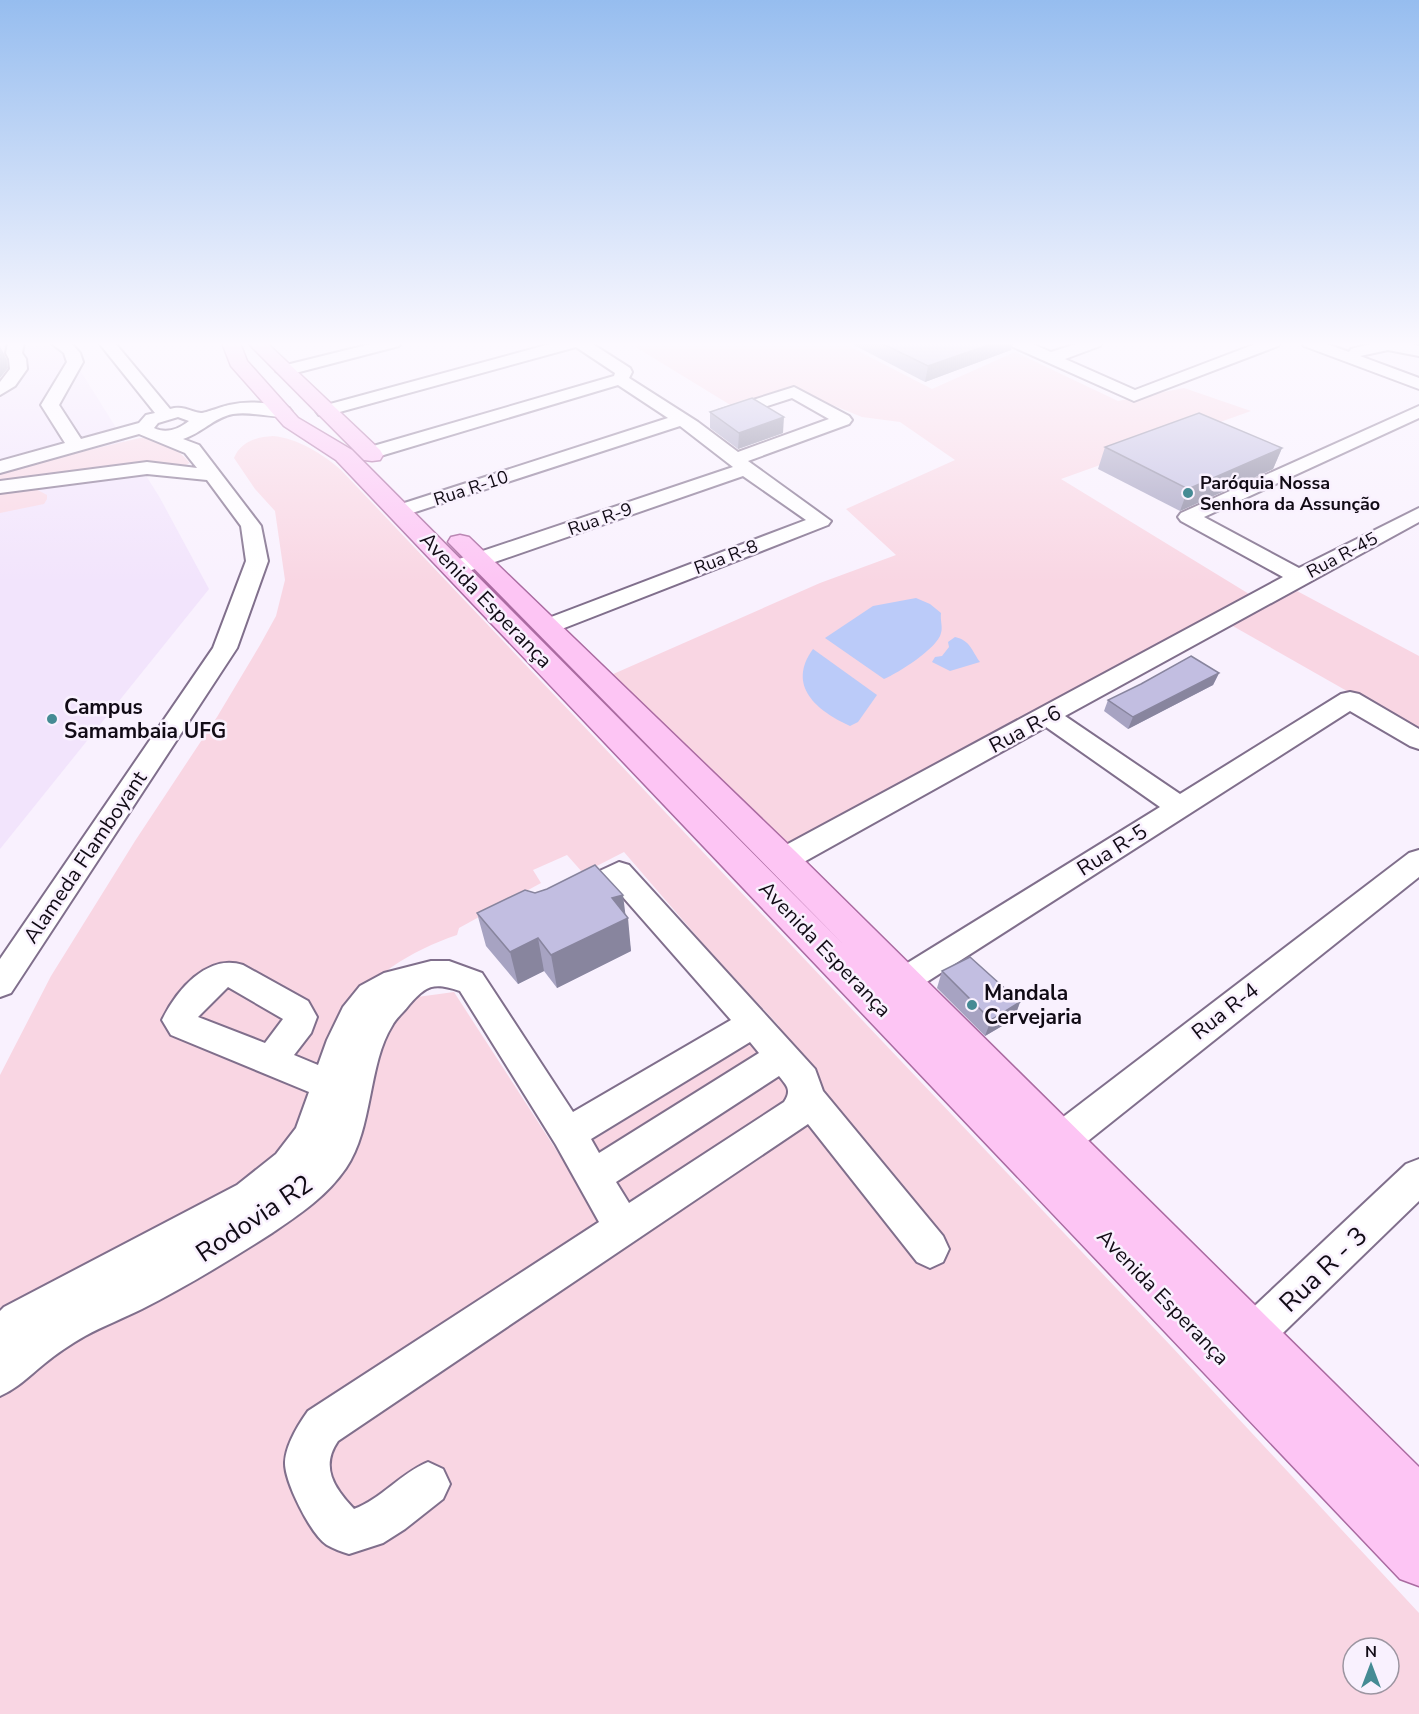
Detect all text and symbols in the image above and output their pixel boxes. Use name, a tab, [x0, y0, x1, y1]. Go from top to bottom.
street label: Rua R-10	[431, 465, 511, 511]
place label: Paróquia Nossa Senhora da Assunção	[1200, 471, 1380, 516]
marker: Paróquia Nossa Senhora da Assunção	[1181, 486, 1195, 500]
street label: Rua R-9	[565, 497, 635, 541]
street label: Avenida Esperança	[414, 526, 558, 674]
street label: Rua R-45	[1302, 526, 1382, 584]
street label: Rua R-8	[691, 534, 761, 580]
place label: Campus Samambaia UFG	[64, 693, 226, 745]
street label: Rua R-6	[984, 698, 1066, 760]
marker: Campus Samambaia UFG	[45, 712, 59, 726]
street label: Alameda Flamboyant	[17, 765, 153, 949]
street label: Rua R-5	[1072, 818, 1152, 882]
street label: Avenida Esperança	[753, 875, 897, 1023]
street label: Rua R-4	[1186, 976, 1264, 1046]
place label: Mandala Cervejaria	[984, 979, 1082, 1031]
marker: Mandala Cervejaria	[965, 998, 979, 1012]
street label: Rodovia R2	[189, 1166, 320, 1270]
street label: Rua R - 3	[1272, 1219, 1375, 1320]
street label: Avenida Esperança	[1091, 1223, 1235, 1371]
north arrow	[1341, 1636, 1401, 1696]
text: N	[1365, 1641, 1377, 1663]

